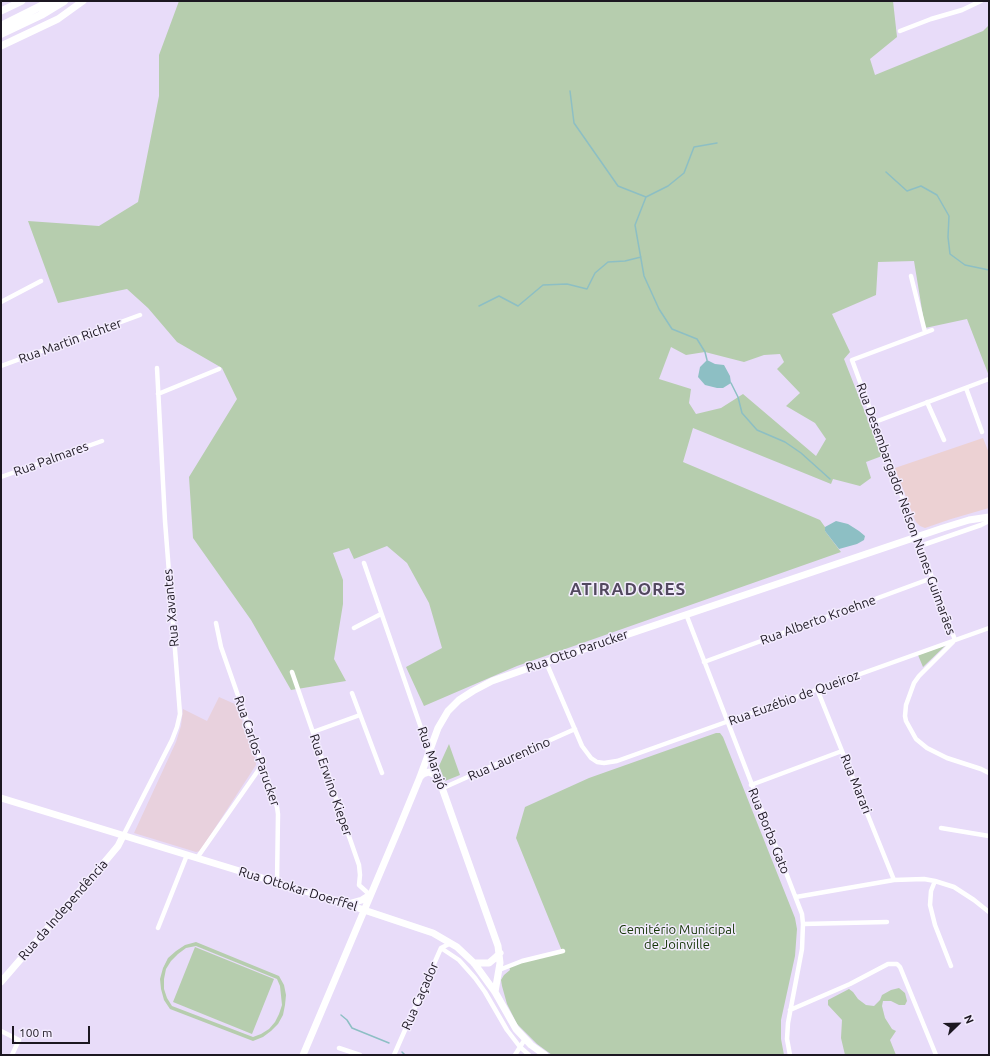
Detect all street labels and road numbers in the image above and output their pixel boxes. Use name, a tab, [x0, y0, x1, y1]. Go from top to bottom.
street label: Rua Martin Richter	[16, 315, 124, 367]
street label: Rua Desembargador Nelson Nunes Guimarães	[853, 381, 959, 637]
street label: Rua Palmares	[11, 438, 91, 480]
street label: Rua Xavantes	[160, 568, 182, 648]
street label: Rua Alberto Kroehne	[758, 592, 878, 648]
street label: Rua Otto Parucker	[524, 626, 630, 676]
street label: Rua Euzébio de Queiroz	[726, 667, 862, 729]
street label: Rua Carlos Parucker	[231, 694, 283, 808]
street label: Rua Marajó	[414, 724, 450, 792]
street label: Rua Erwino Kieper	[306, 732, 356, 838]
street label: Rua Laurentino	[465, 734, 553, 784]
street label: Rua Marari	[837, 752, 875, 816]
street label: Rua Borba Gato	[745, 786, 793, 876]
street label: Rua da Independência	[15, 856, 111, 964]
street label: Rua Ottokar Doerffel	[237, 863, 359, 915]
street label: Rua Caçador	[398, 960, 442, 1032]

